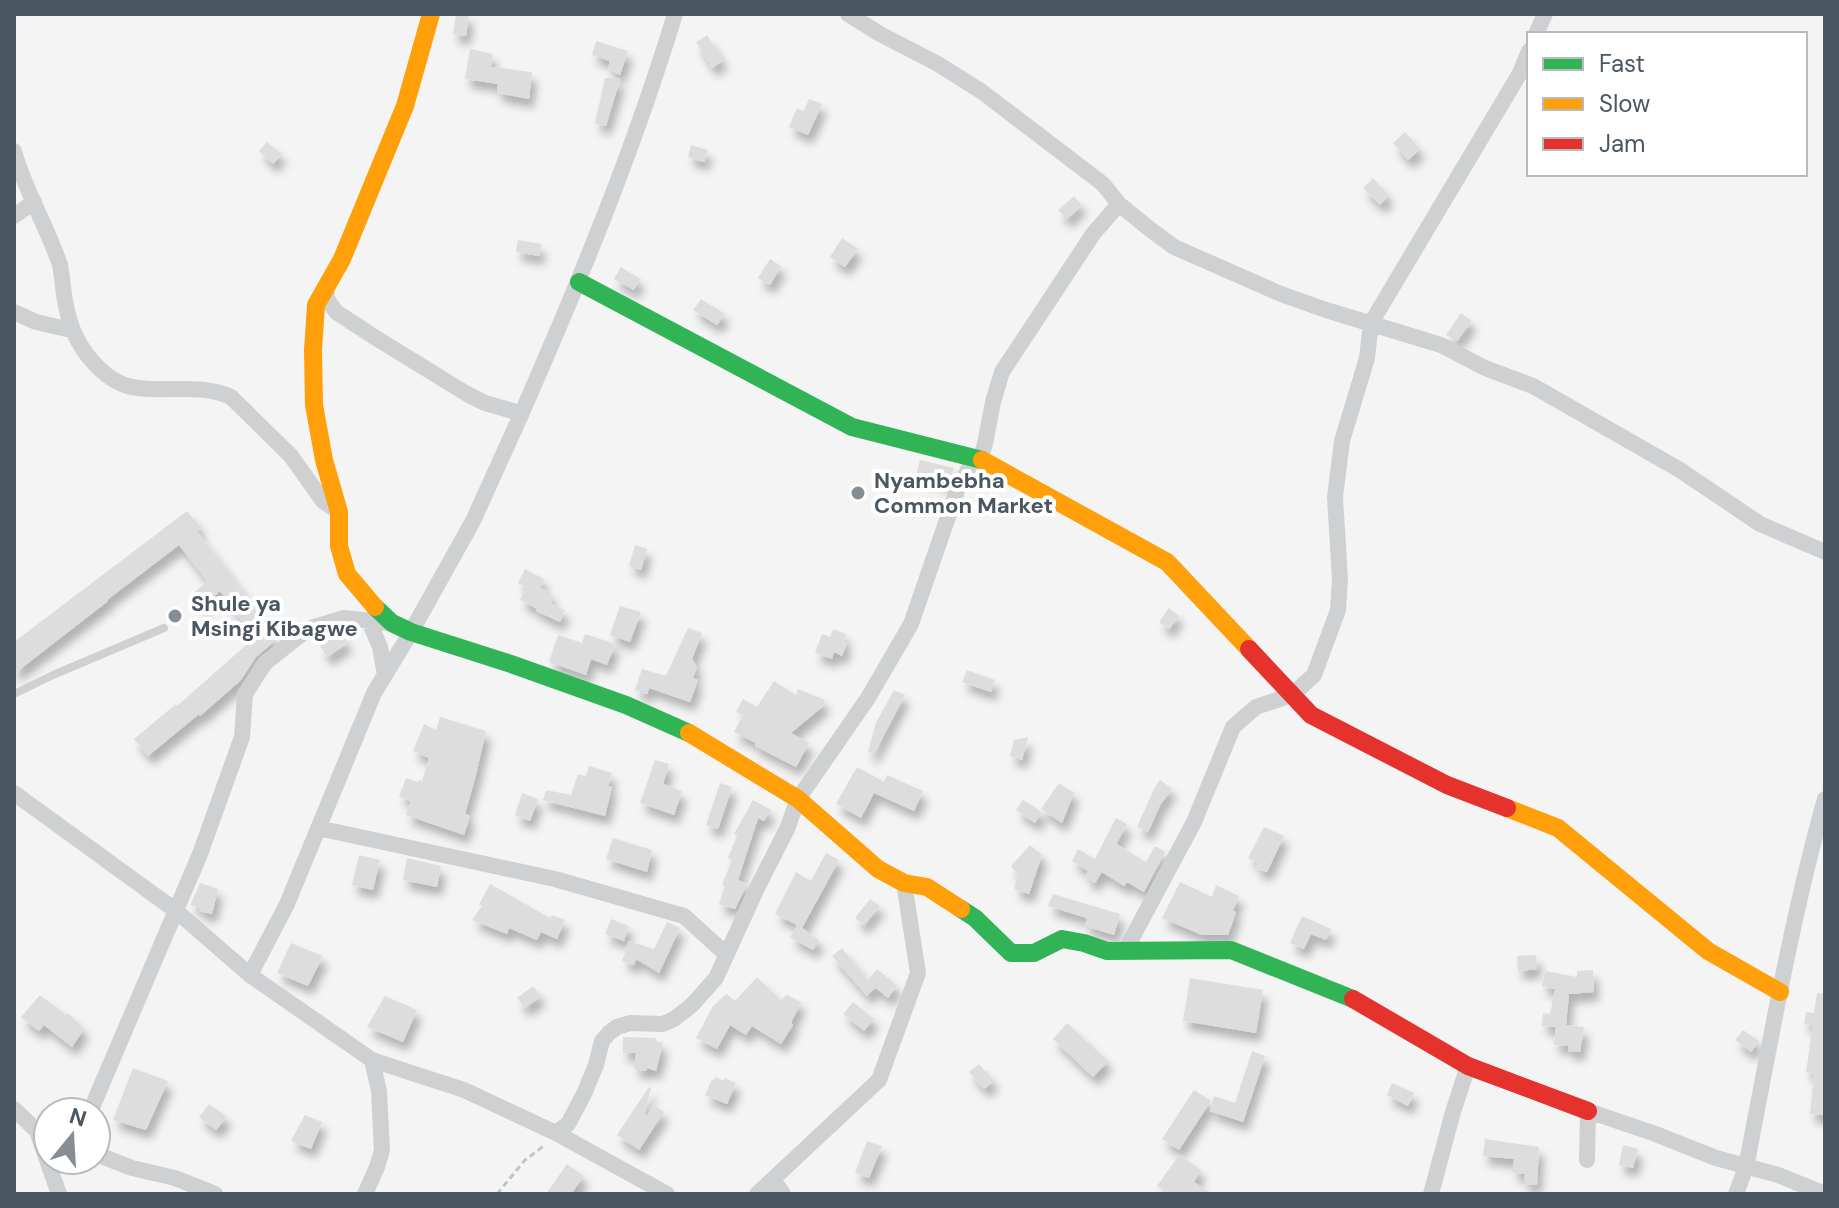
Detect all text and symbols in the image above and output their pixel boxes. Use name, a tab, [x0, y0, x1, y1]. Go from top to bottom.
legend	[1527, 32, 1807, 176]
text: Fast	[1599, 48, 1645, 79]
text: Slow	[1599, 88, 1650, 119]
text: Jam	[1599, 128, 1645, 159]
place label: Nyambebha Common Market	[874, 466, 1053, 520]
marker: Nyambebha Common Market	[849, 484, 867, 502]
place label: Shule ya Msingi Kibagwe	[191, 589, 358, 643]
marker: Shule ya Msingi Kibagwe	[166, 607, 184, 625]
north arrow	[32, 1096, 112, 1176]
text: N	[66, 1101, 90, 1134]

